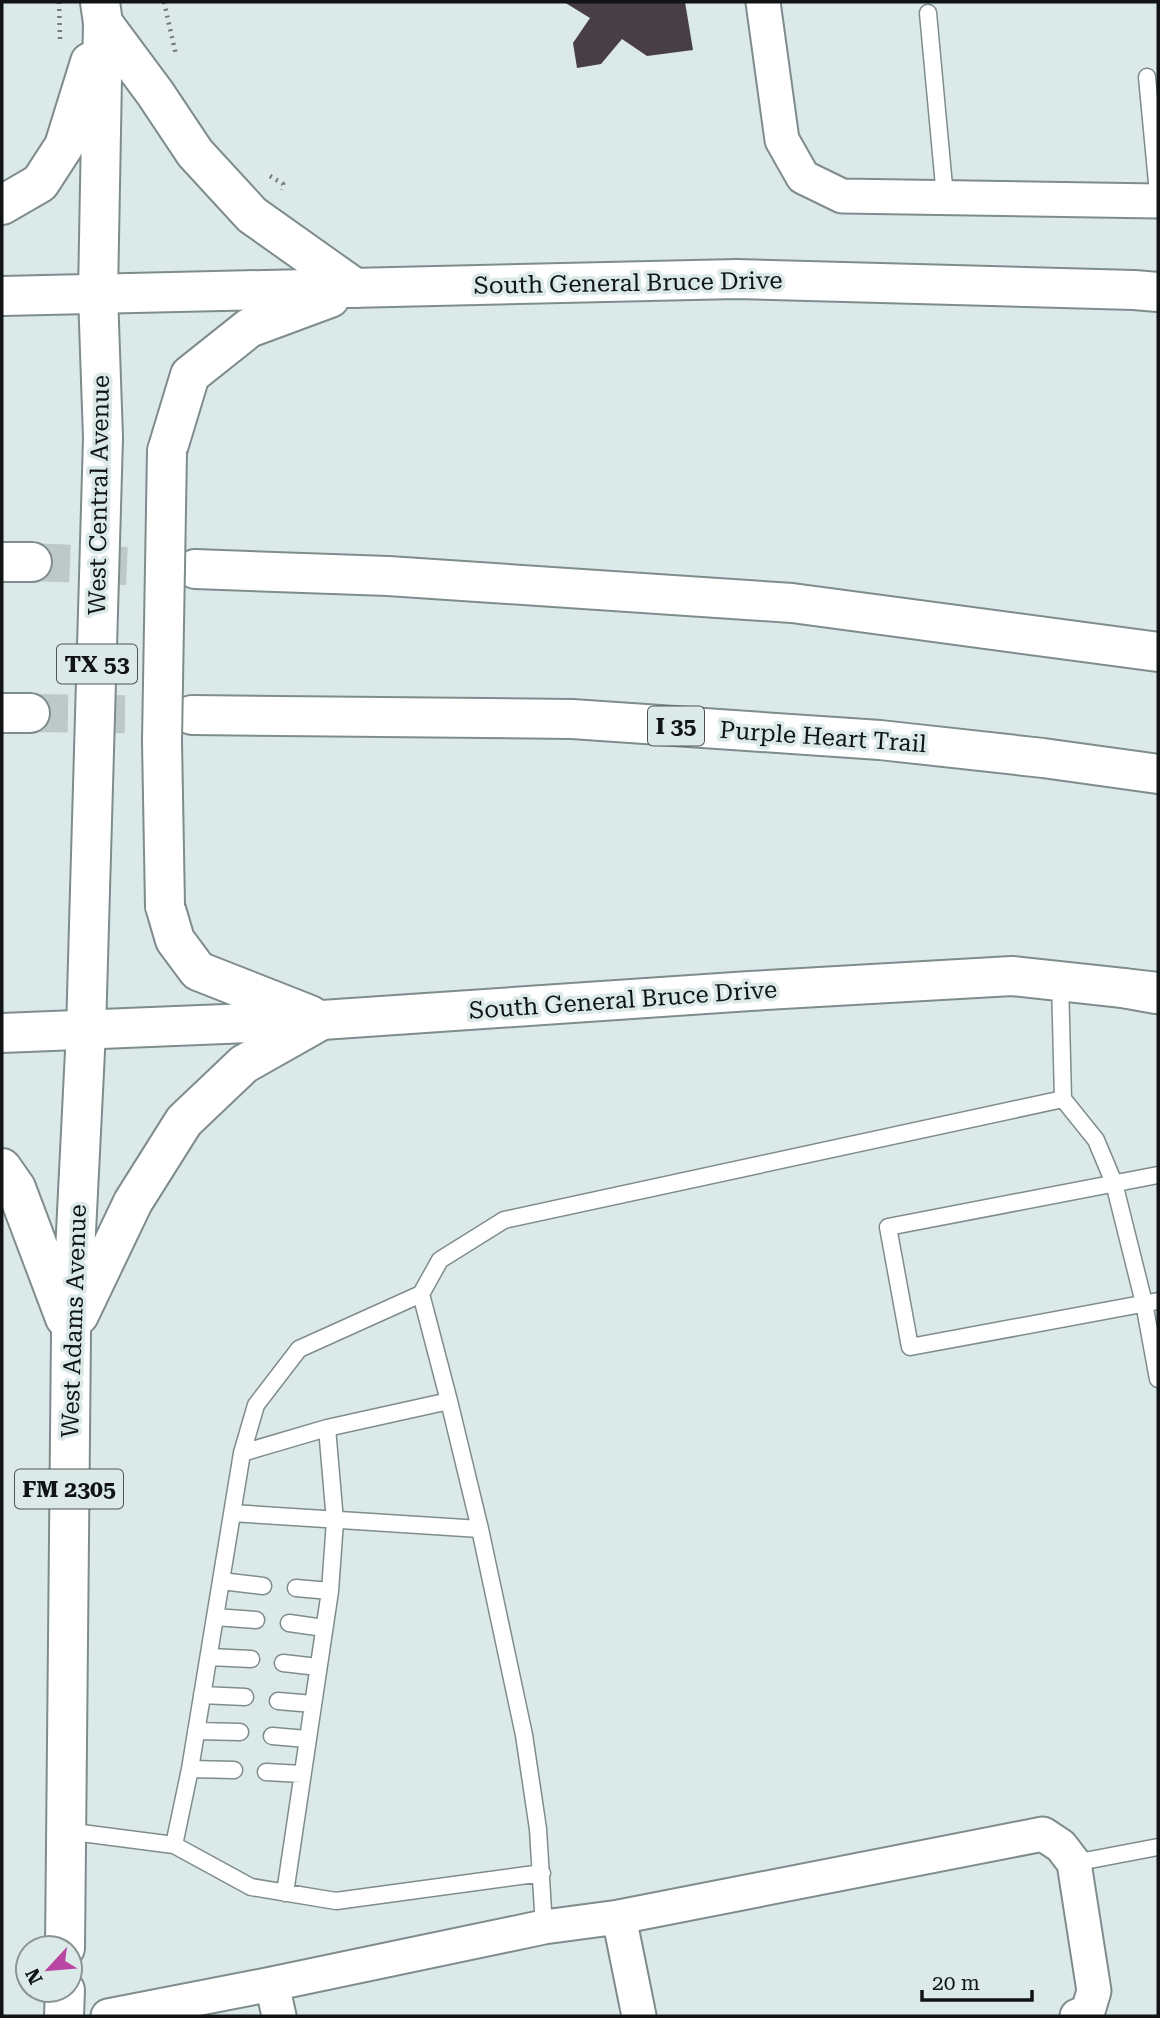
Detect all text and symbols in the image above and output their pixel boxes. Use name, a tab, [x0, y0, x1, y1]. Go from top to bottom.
street label: South General Bruce Drive	[473, 266, 783, 300]
street label: West Central Avenue	[83, 375, 115, 615]
road number: TX 53	[57, 644, 137, 684]
road number: I 35	[648, 706, 704, 746]
street label: Purple Heart Trail	[719, 716, 927, 758]
street label: South General Bruce Drive	[468, 975, 778, 1025]
street label: West Adams Avenue	[56, 1204, 92, 1438]
road number: FM 2305	[15, 1470, 123, 1508]
north arrow	[14, 1934, 84, 2004]
scale bar	[922, 1958, 1032, 2002]
text: N	[20, 1964, 48, 1988]
text: 20 m	[932, 1971, 980, 1995]

